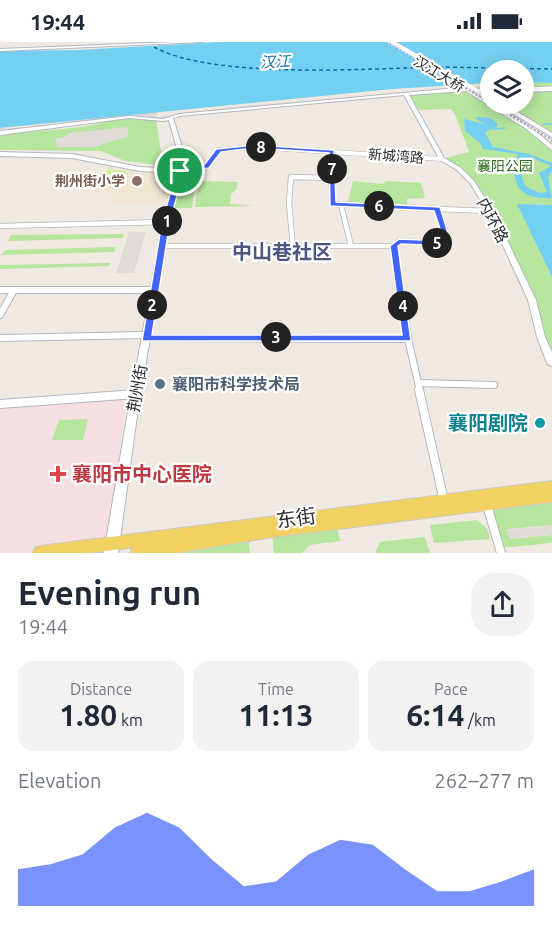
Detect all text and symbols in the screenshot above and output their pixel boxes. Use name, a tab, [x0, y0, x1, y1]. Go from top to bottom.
text: 19:44	[30, 9, 85, 34]
water label: 汉江	[260, 52, 292, 71]
street label: 汉江大桥	[411, 53, 467, 95]
map controls	[480, 60, 534, 114]
button: layers	[480, 60, 534, 114]
pin: 8	[246, 132, 276, 162]
text: 8	[256, 138, 266, 156]
pin	[154, 145, 205, 196]
street label: 新城湾路	[368, 146, 424, 166]
icon: arrive	[163, 154, 196, 187]
pin: 7	[317, 154, 347, 184]
park label: 襄阳公园	[477, 158, 533, 174]
text: 7	[327, 160, 337, 178]
place label: 荆州街小学	[55, 173, 125, 189]
marker: 荆州街小学	[130, 174, 144, 188]
pin: 6	[364, 191, 394, 221]
street label: 内环路	[474, 195, 512, 245]
text: 6	[374, 197, 384, 215]
pin: 1	[152, 206, 182, 236]
text: 1	[162, 212, 172, 230]
pin: 5	[422, 228, 452, 258]
text: 5	[432, 234, 442, 252]
district label: 中山巷社区	[232, 240, 332, 263]
pin: 2	[137, 290, 167, 320]
pin: 4	[388, 291, 418, 321]
text: 2	[147, 296, 157, 314]
text: 4	[398, 297, 408, 315]
pin: 3	[261, 322, 291, 352]
text: 3	[271, 328, 281, 346]
street label: 荆州街	[124, 363, 150, 413]
place label: 襄阳市科学技术局	[172, 375, 300, 393]
marker: 襄阳市科学技术局	[153, 377, 167, 391]
place label: 襄阳剧院	[448, 411, 528, 434]
marker: 襄阳剧院	[533, 416, 547, 430]
place label: 襄阳市中心医院	[72, 462, 212, 485]
marker: 襄阳市中心医院	[49, 465, 67, 483]
street label: 东街	[275, 503, 317, 532]
button: share	[471, 573, 534, 636]
text: Evening run	[18, 574, 201, 611]
text: 19:44	[18, 615, 68, 638]
text: Distance	[70, 680, 132, 698]
text: Time	[258, 680, 294, 698]
text: Pace	[434, 680, 468, 698]
text: 1.80	[59, 698, 117, 732]
text: 11:13	[238, 698, 314, 732]
text: 6:14	[406, 698, 464, 732]
text: km	[117, 711, 143, 729]
text: /km	[464, 711, 496, 729]
text: Elevation	[18, 769, 101, 792]
text: 262–277 m	[435, 769, 534, 792]

